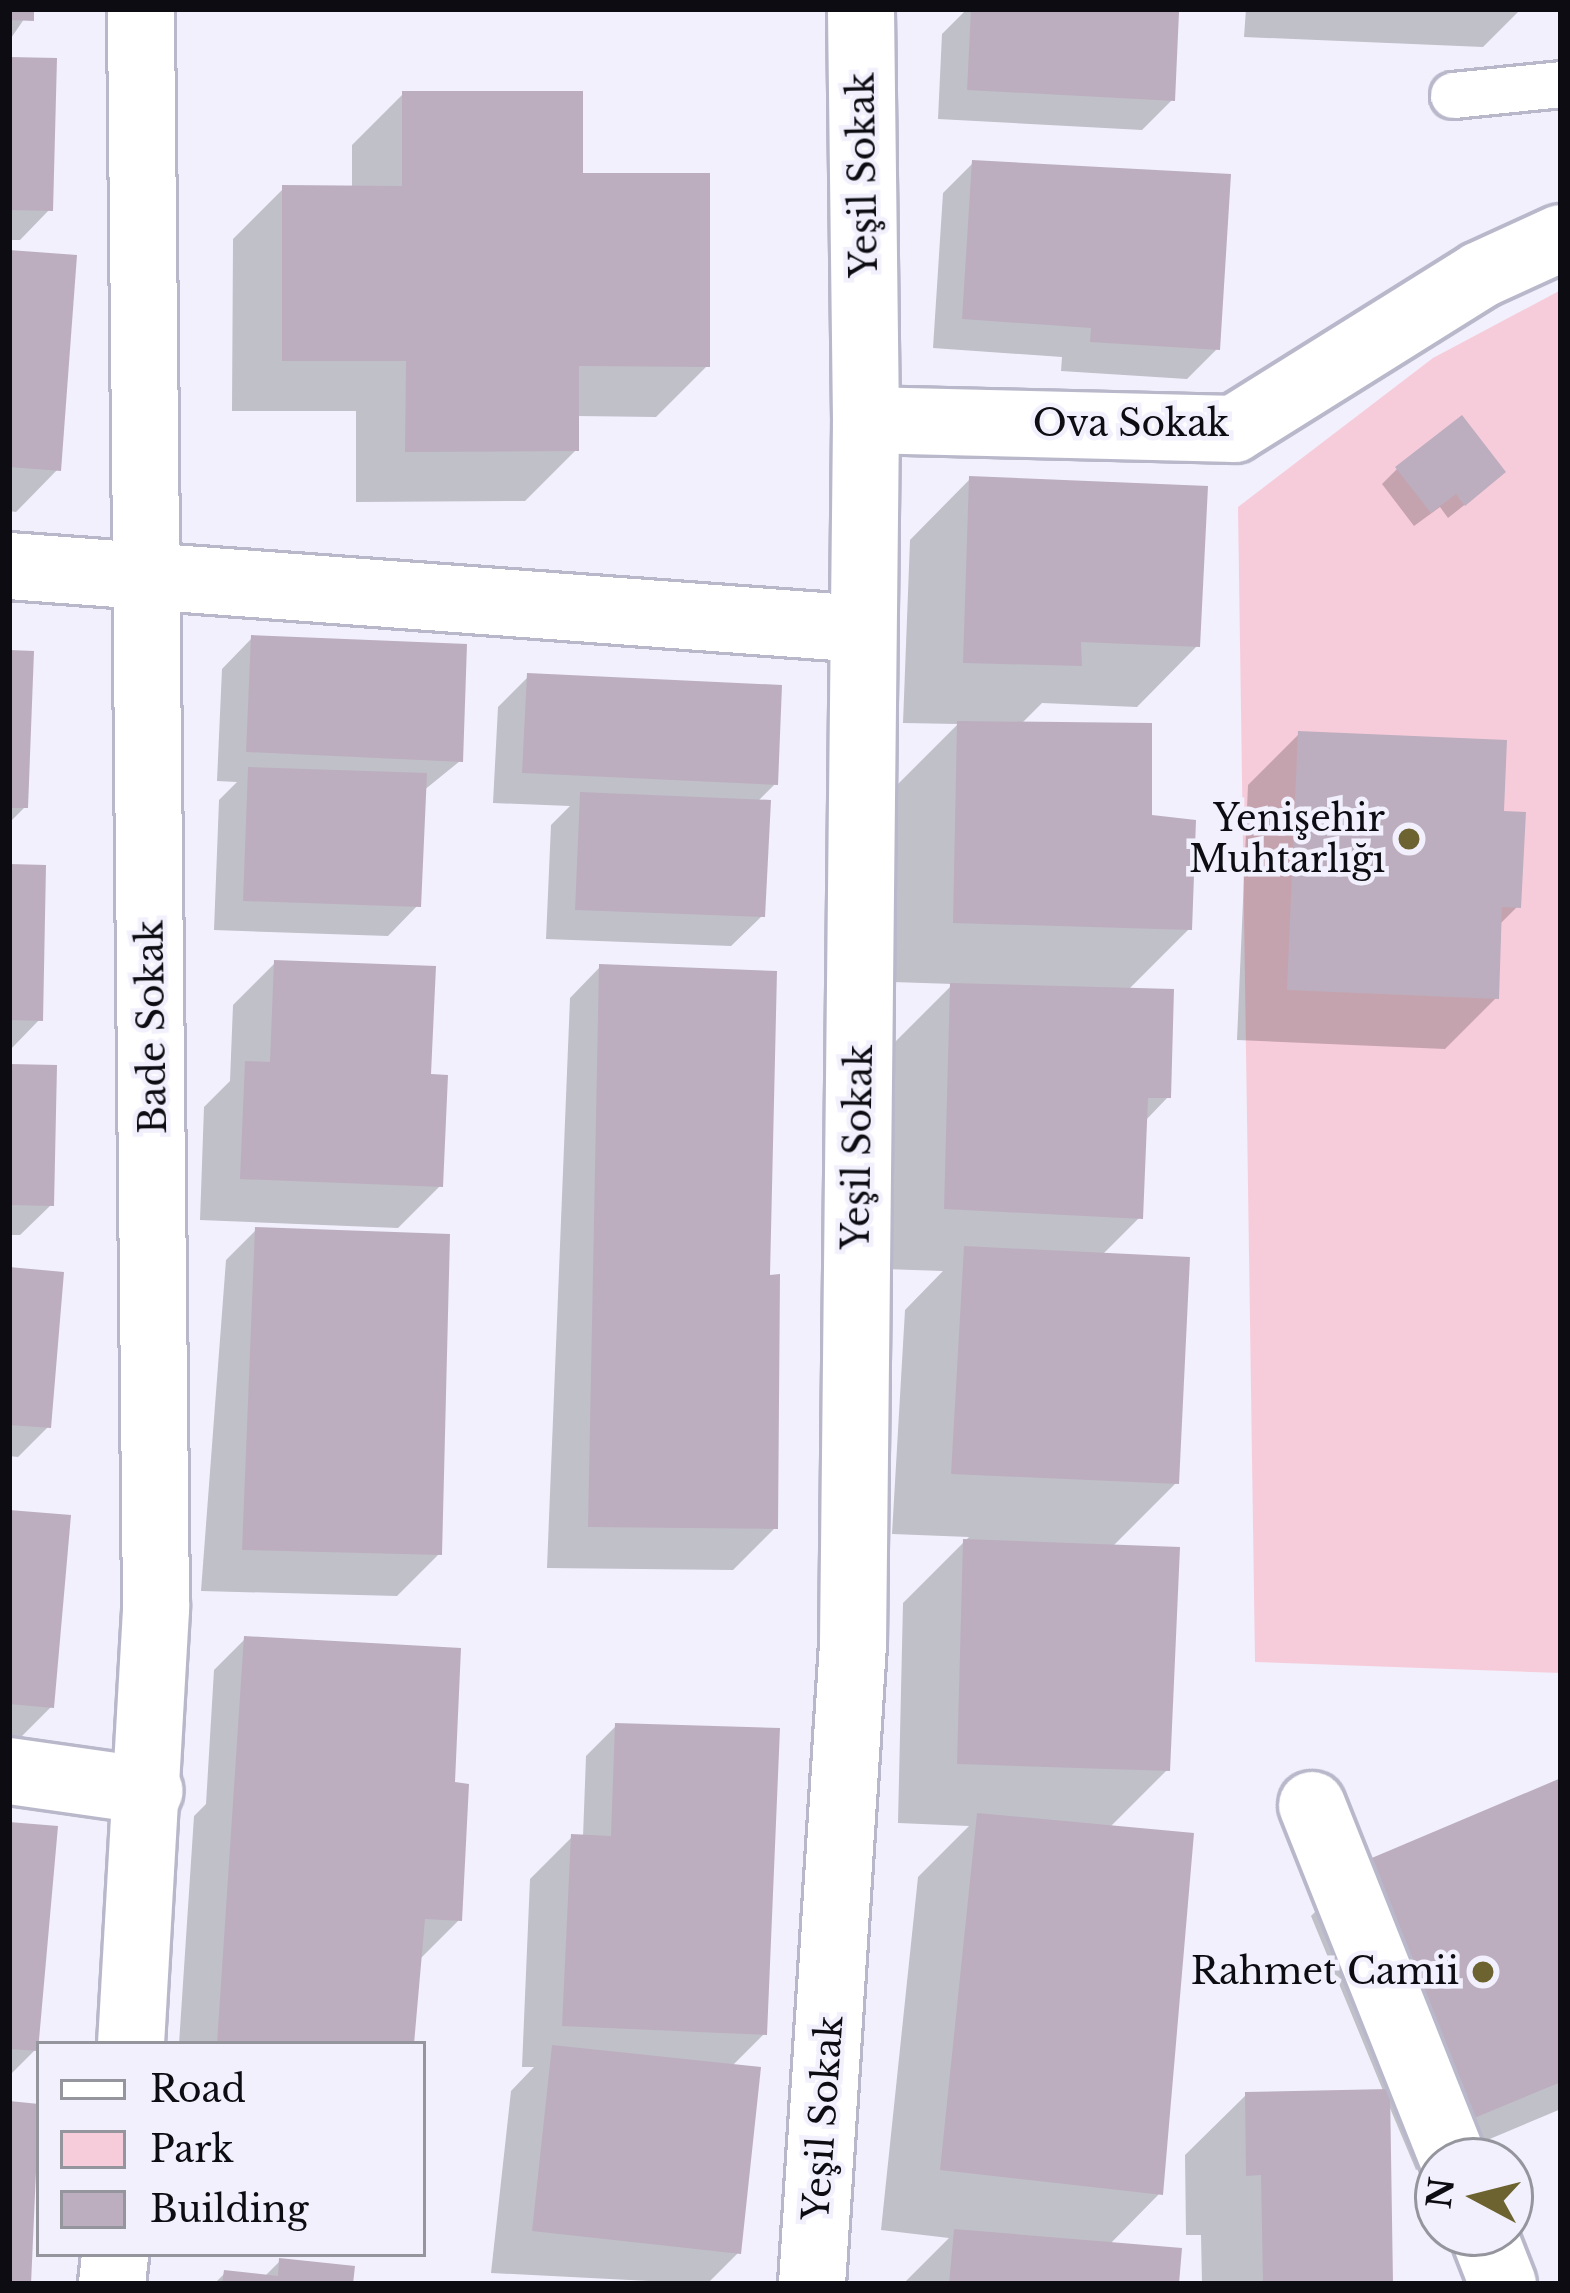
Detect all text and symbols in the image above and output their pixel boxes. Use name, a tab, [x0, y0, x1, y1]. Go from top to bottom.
street label: Yeşil Sokak	[840, 72, 886, 278]
street label: Ova Sokak	[1033, 402, 1229, 446]
place label: Yenişehir Muhtarlığı	[1189, 796, 1385, 881]
marker: Yenişehir Muhtarlığı	[1396, 826, 1422, 852]
street label: Bade Sokak	[129, 920, 175, 1134]
street label: Yeşil Sokak	[835, 1044, 881, 1250]
place label: Rahmet Camii	[1191, 1950, 1459, 1994]
marker: Rahmet Camii	[1470, 1959, 1496, 1985]
street label: Yeşil Sokak	[794, 2014, 852, 2222]
legend	[36, 2041, 426, 2257]
text: Road	[150, 2067, 246, 2112]
text: Park	[150, 2127, 234, 2172]
north arrow	[1414, 2137, 1534, 2257]
text: N	[1419, 2175, 1463, 2211]
text: Building	[150, 2187, 308, 2232]

